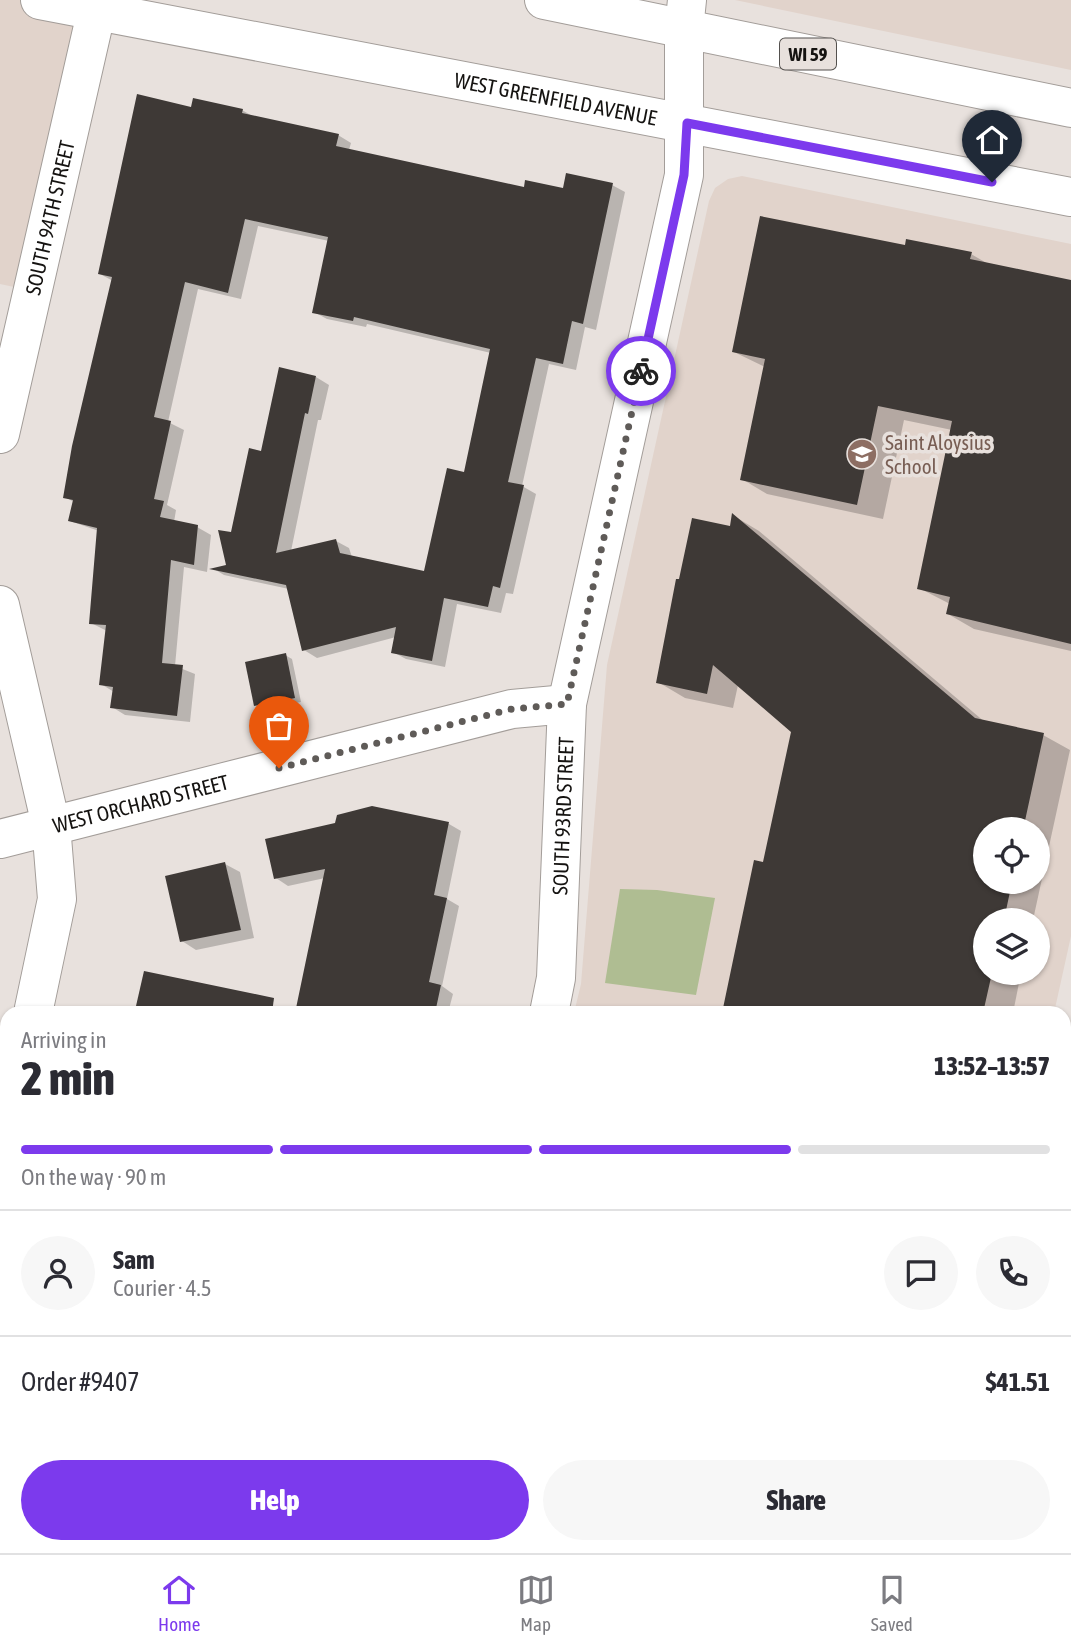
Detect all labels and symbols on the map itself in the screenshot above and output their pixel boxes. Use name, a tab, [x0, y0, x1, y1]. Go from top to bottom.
road number: WI 59	[780, 38, 836, 70]
street label: WEST GREENFIELD AVENUE	[452, 67, 659, 130]
pin	[962, 110, 1022, 182]
street label: SOUTH 94TH STREET	[20, 138, 79, 297]
courier	[606, 336, 676, 406]
place label: Saint Aloysius School	[885, 430, 991, 478]
school or university icon: Saint Aloysius School	[845, 437, 879, 471]
pin	[249, 696, 309, 768]
street label: SOUTH 93RD STREET	[547, 736, 578, 895]
street label: WEST ORCHARD STREET	[50, 769, 231, 837]

